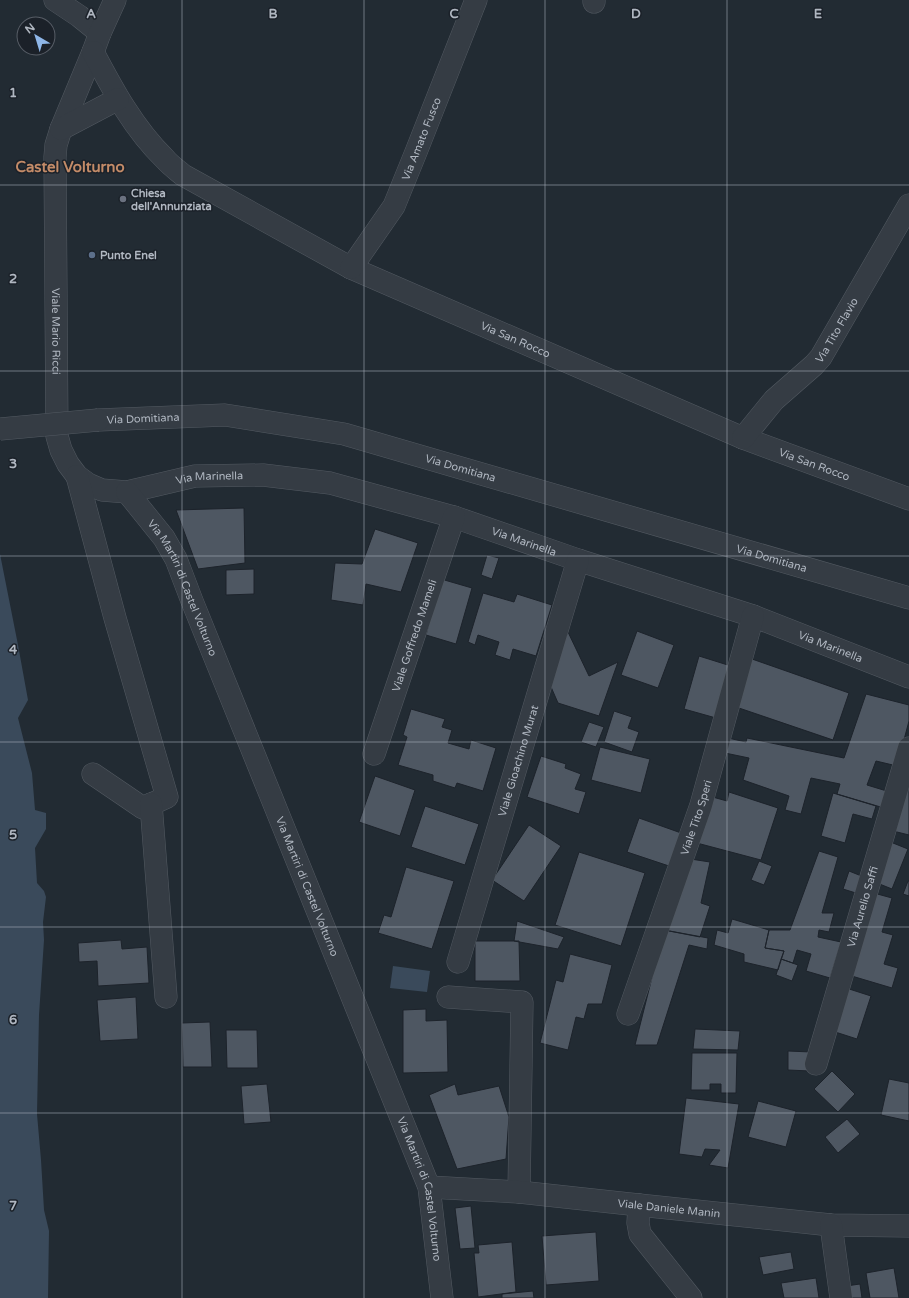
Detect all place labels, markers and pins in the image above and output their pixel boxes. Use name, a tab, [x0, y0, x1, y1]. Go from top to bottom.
place label: Chiesa dell'Annunziata	[131, 187, 212, 213]
marker: Chiesa dell'Annunziata	[118, 194, 128, 204]
place label: Punto Enel	[100, 249, 157, 262]
marker: Punto Enel	[87, 250, 97, 260]

